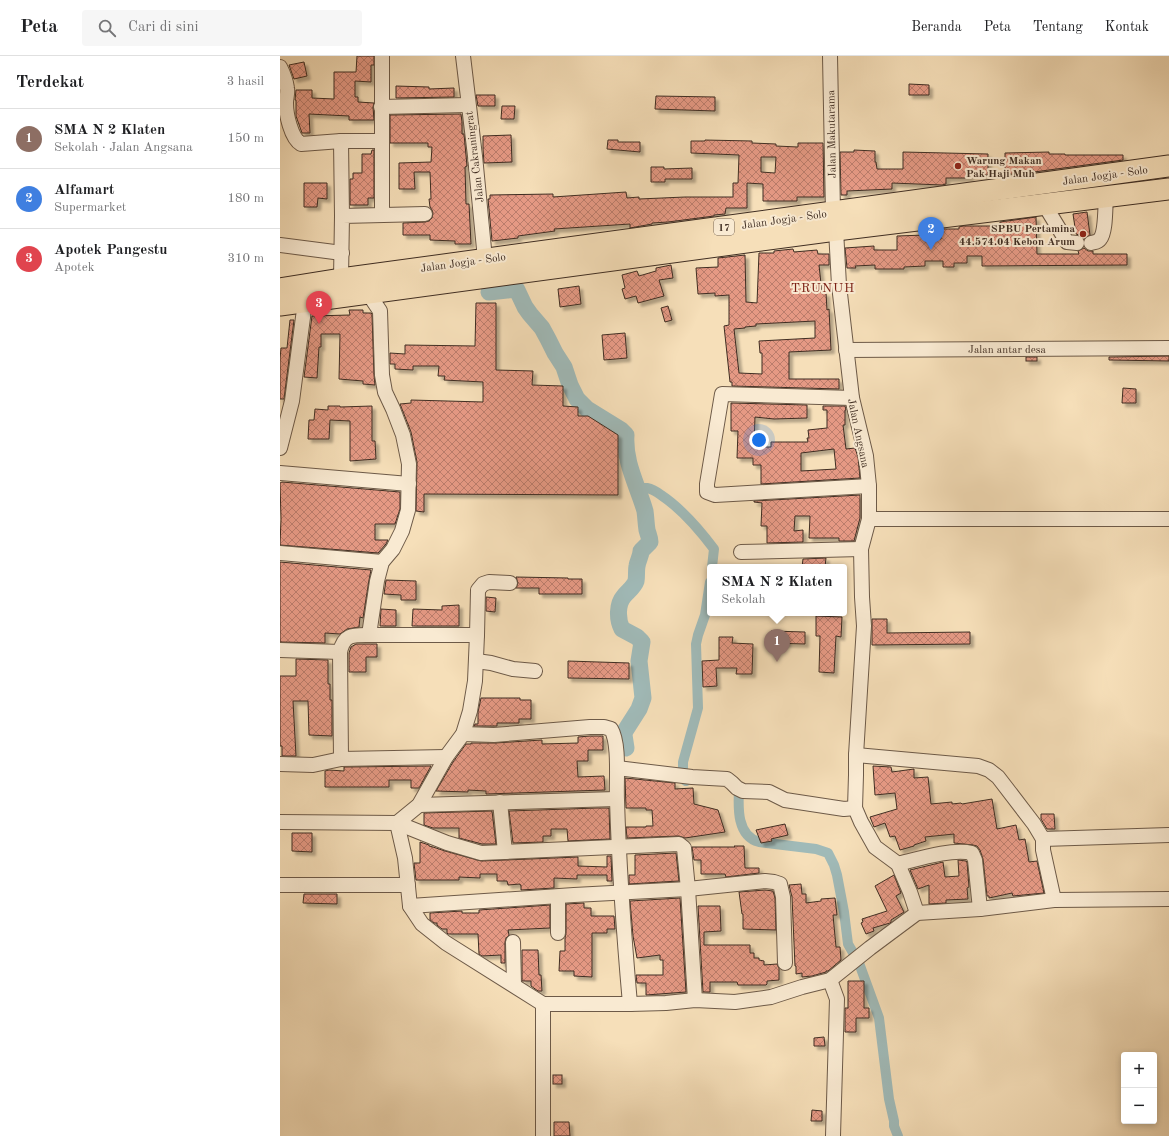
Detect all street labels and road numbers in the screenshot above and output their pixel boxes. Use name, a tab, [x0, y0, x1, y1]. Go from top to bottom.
street label: Jalan Makutarama	[826, 89, 839, 178]
street label: Jalan Cakraningrat	[464, 110, 487, 203]
street label: Jalan Jogja - Solo	[1062, 165, 1149, 188]
street label: Jalan Jogja - Solo	[741, 209, 828, 232]
road number: 17	[714, 219, 734, 235]
street label: Jalan Jogja - Solo	[420, 252, 507, 275]
street label: Jalan antar desa	[968, 345, 1047, 356]
street label: Jalan Angsana	[845, 398, 870, 470]

